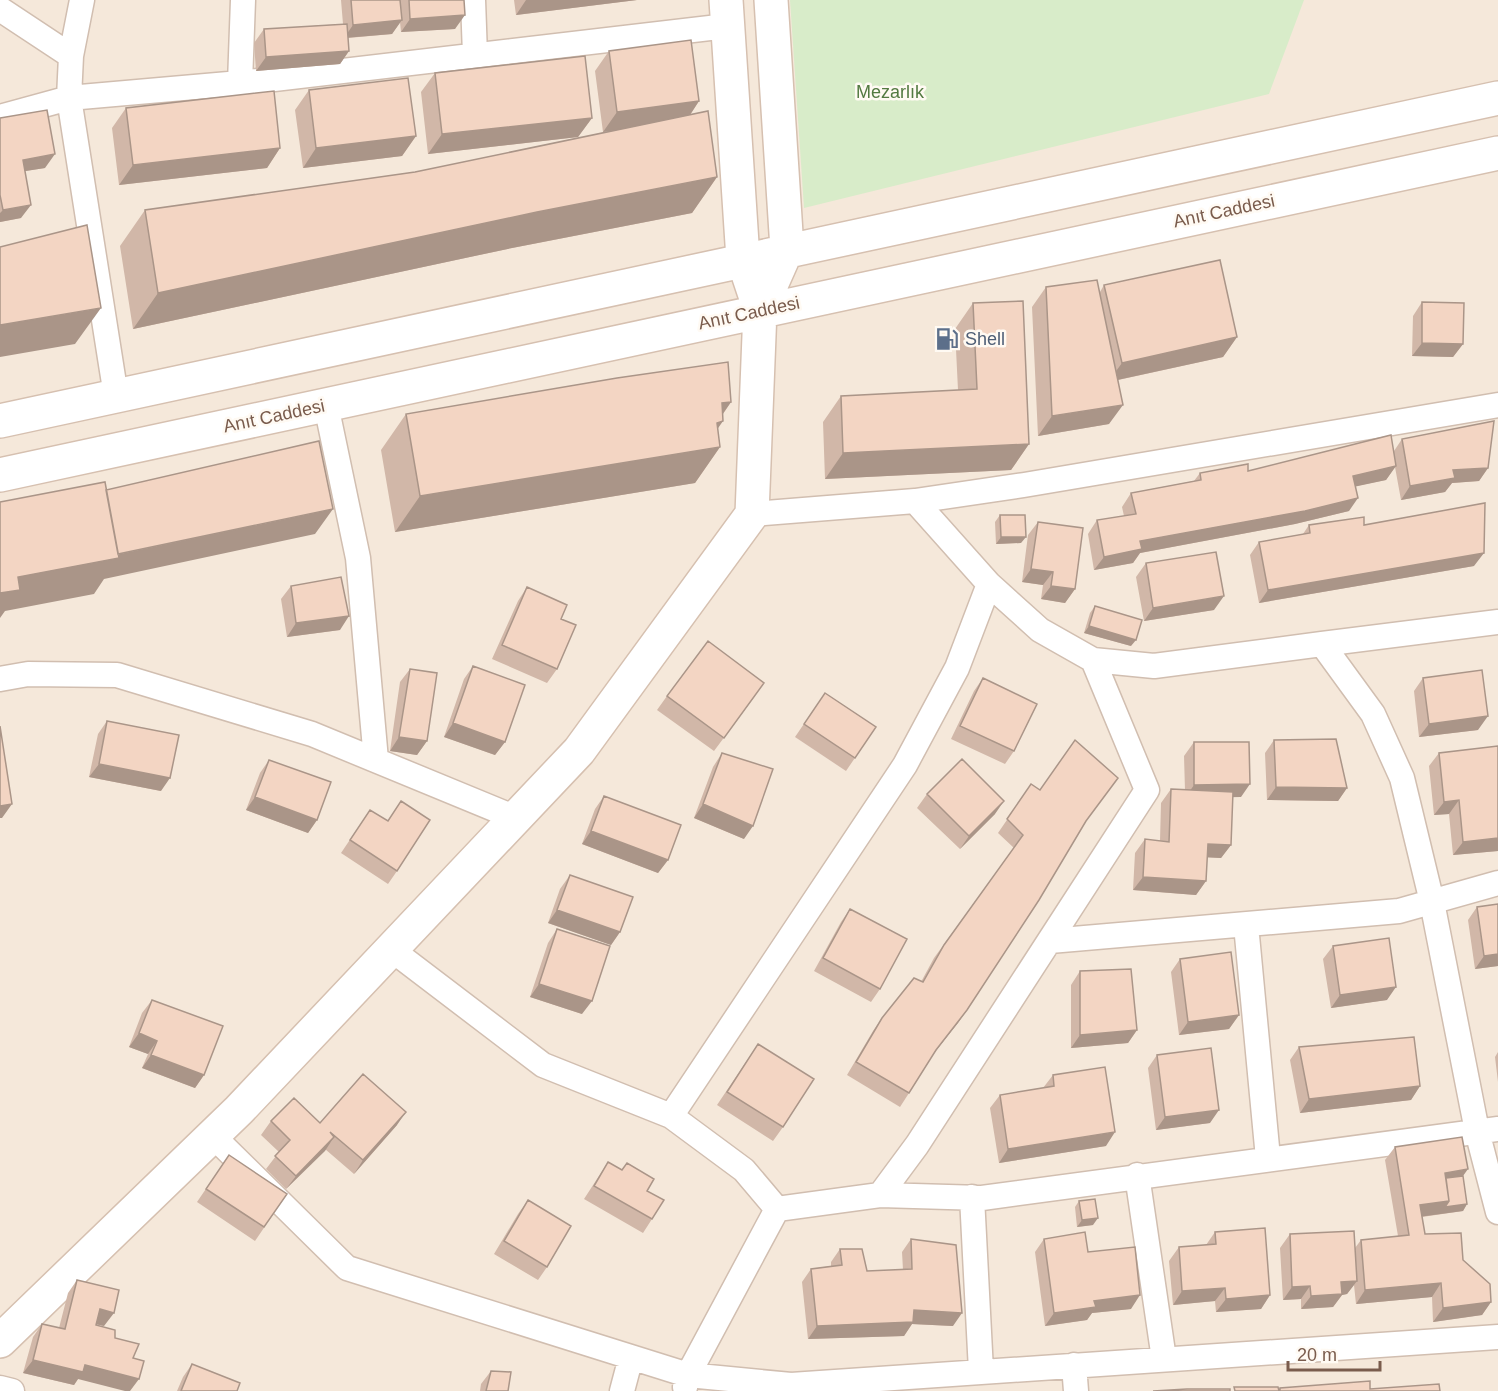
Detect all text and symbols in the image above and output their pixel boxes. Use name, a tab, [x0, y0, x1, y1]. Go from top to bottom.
park label: Mezarlık	[856, 82, 925, 102]
street label: Anıt Caddesi	[1172, 191, 1276, 231]
street label: Anıt Caddesi	[697, 293, 801, 333]
fuel station icon: Shell	[934, 326, 960, 352]
place label: Shell	[965, 329, 1005, 349]
street label: Anıt Caddesi	[222, 396, 326, 436]
scale bar	[1288, 1334, 1380, 1372]
text: 20 m	[1297, 1345, 1337, 1365]

